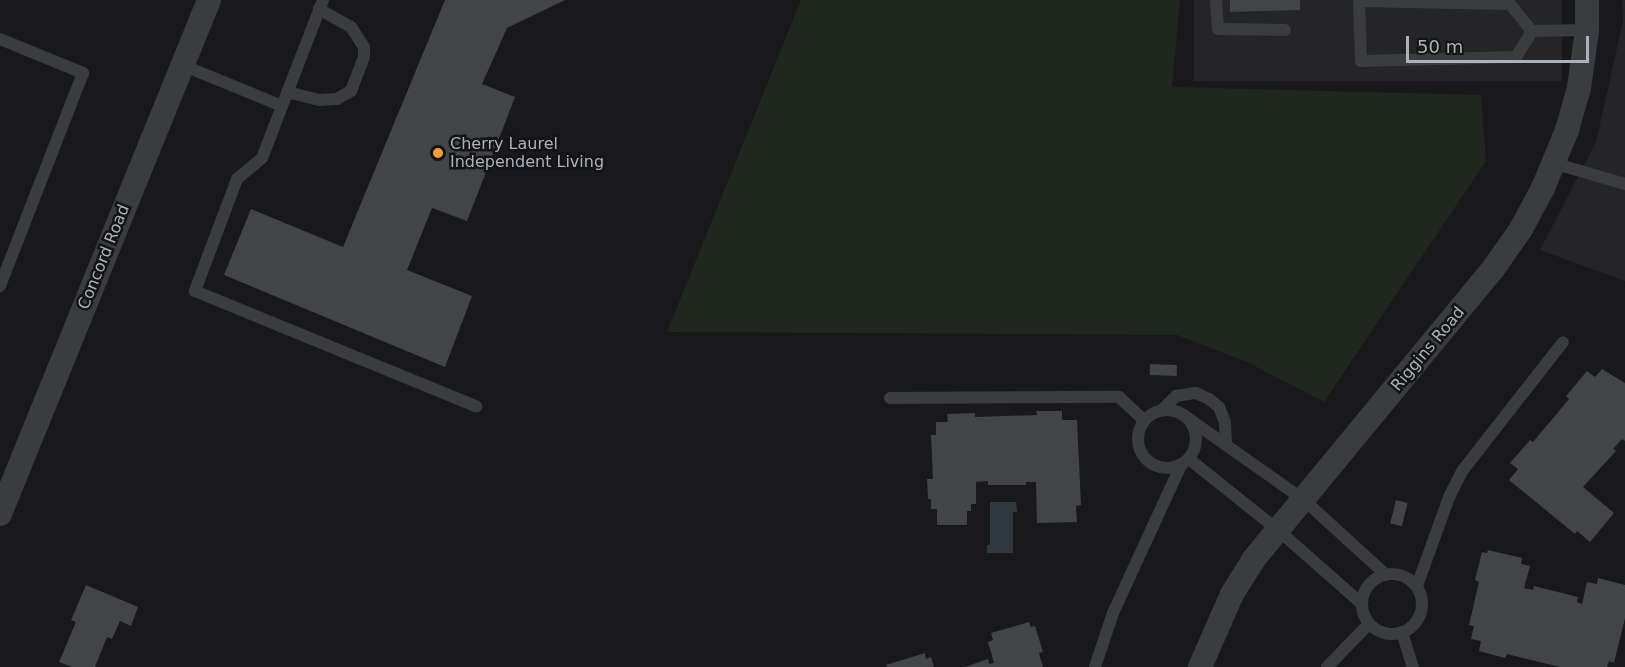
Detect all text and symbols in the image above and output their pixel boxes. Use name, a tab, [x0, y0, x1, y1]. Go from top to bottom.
scale bar	[1409, 24, 1592, 62]
text: 50 m	[1417, 36, 1463, 57]
place label: Cherry Laurel Independent Living	[450, 134, 604, 172]
marker: Cherry Laurel Independent Living	[431, 146, 445, 160]
street label: Concord Road	[74, 202, 134, 312]
street label: Riggins Road	[1387, 303, 1469, 395]

